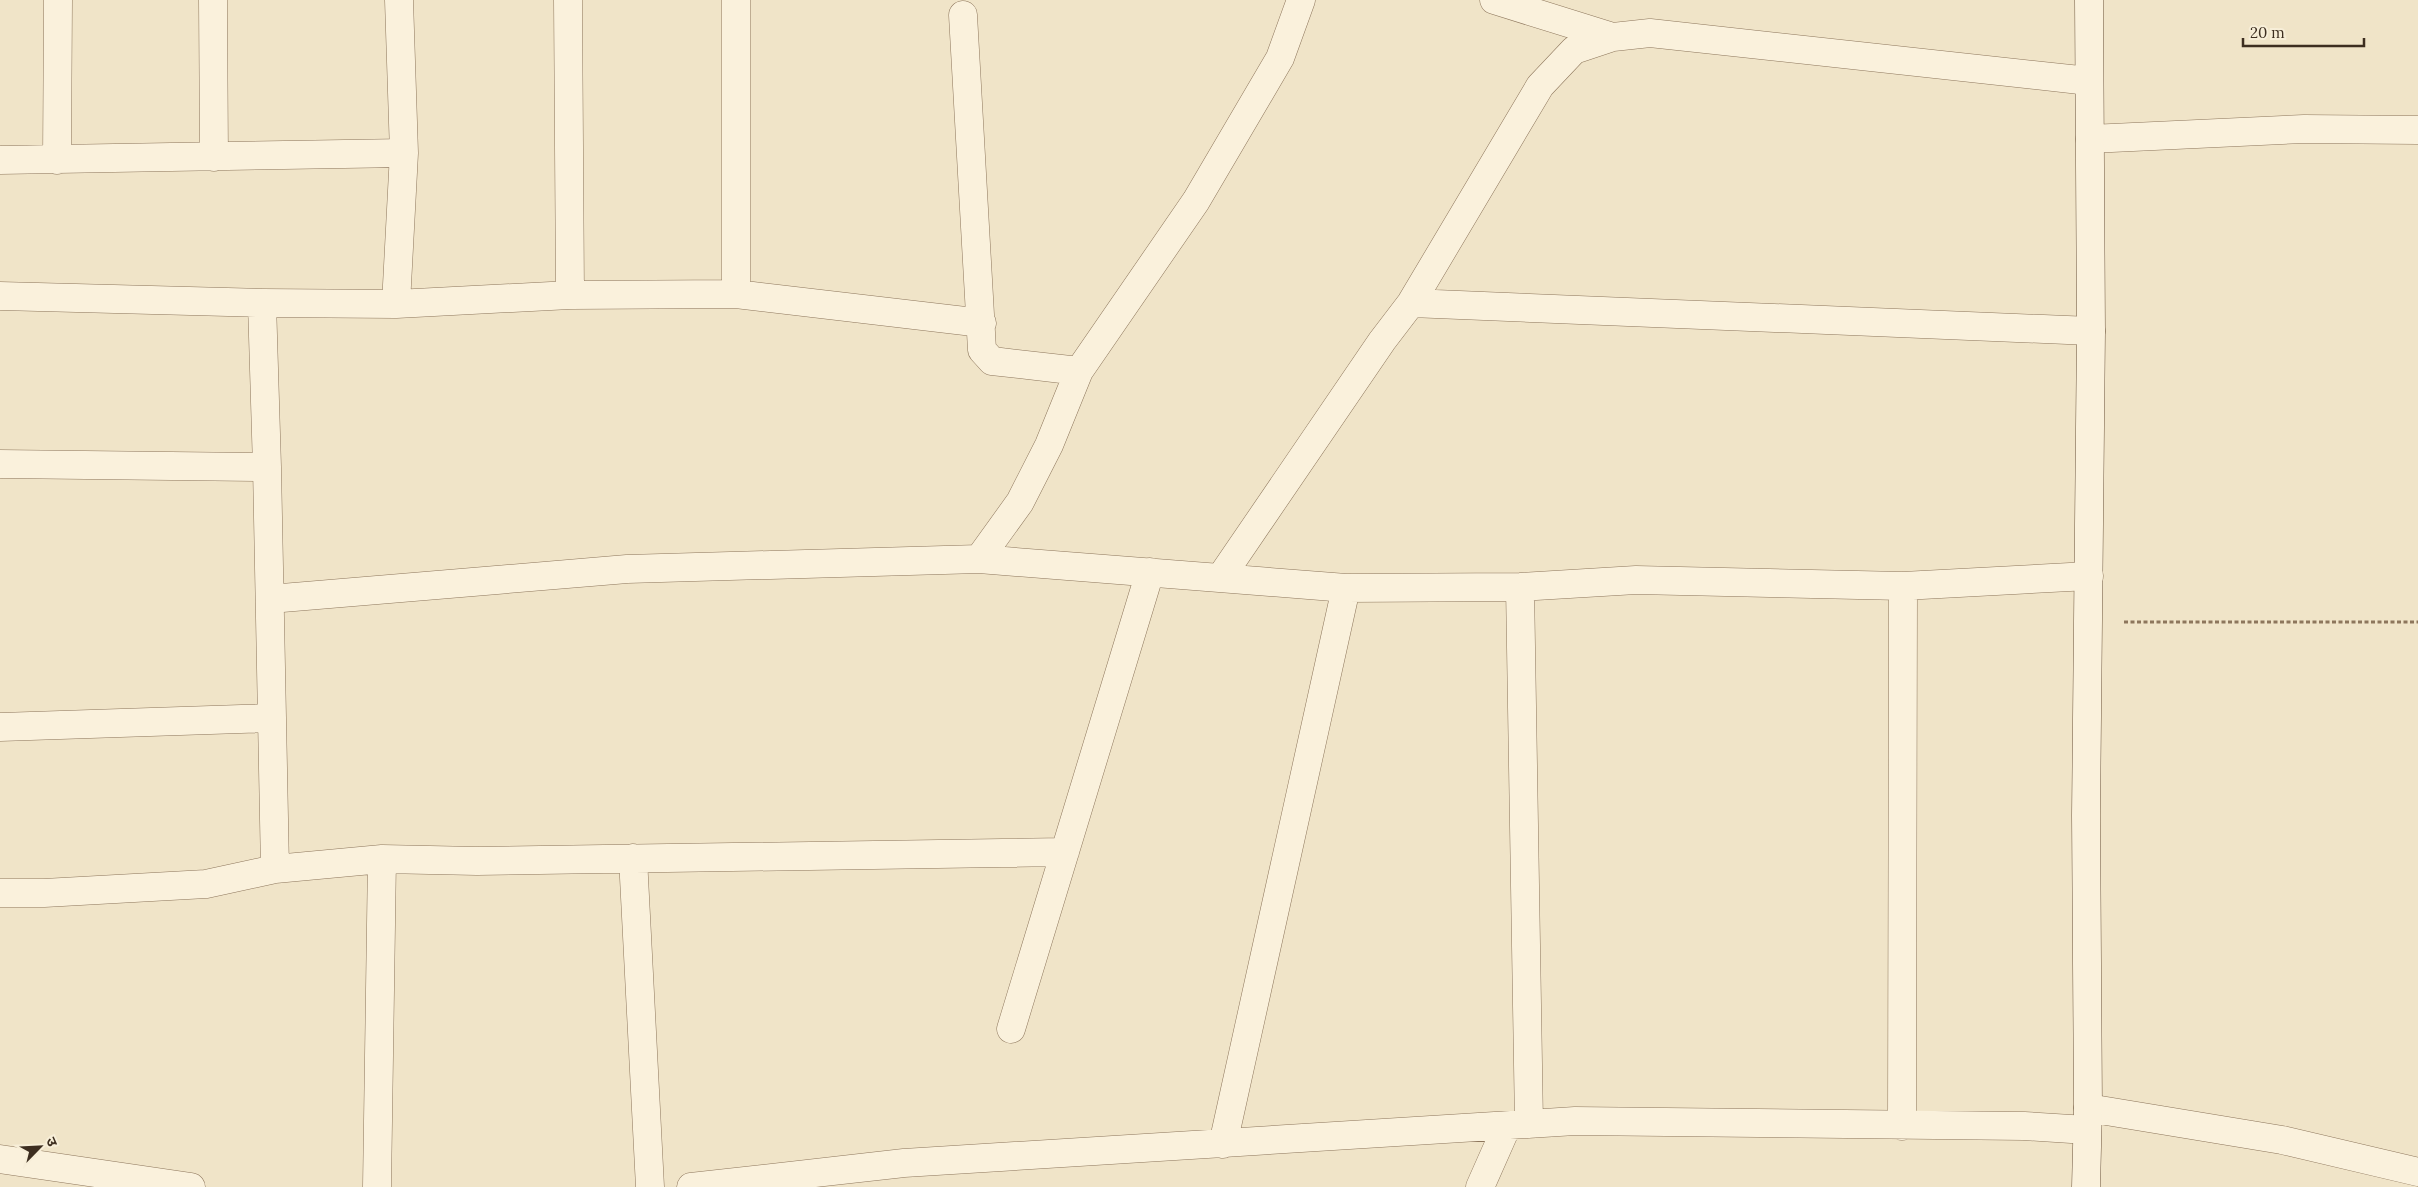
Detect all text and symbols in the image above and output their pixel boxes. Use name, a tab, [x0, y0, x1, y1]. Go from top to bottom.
scale bar	[2243, 15, 2364, 47]
text: 20 m	[2250, 23, 2285, 42]
north arrow	[15, 1122, 65, 1172]
text: उ	[42, 1134, 62, 1150]

